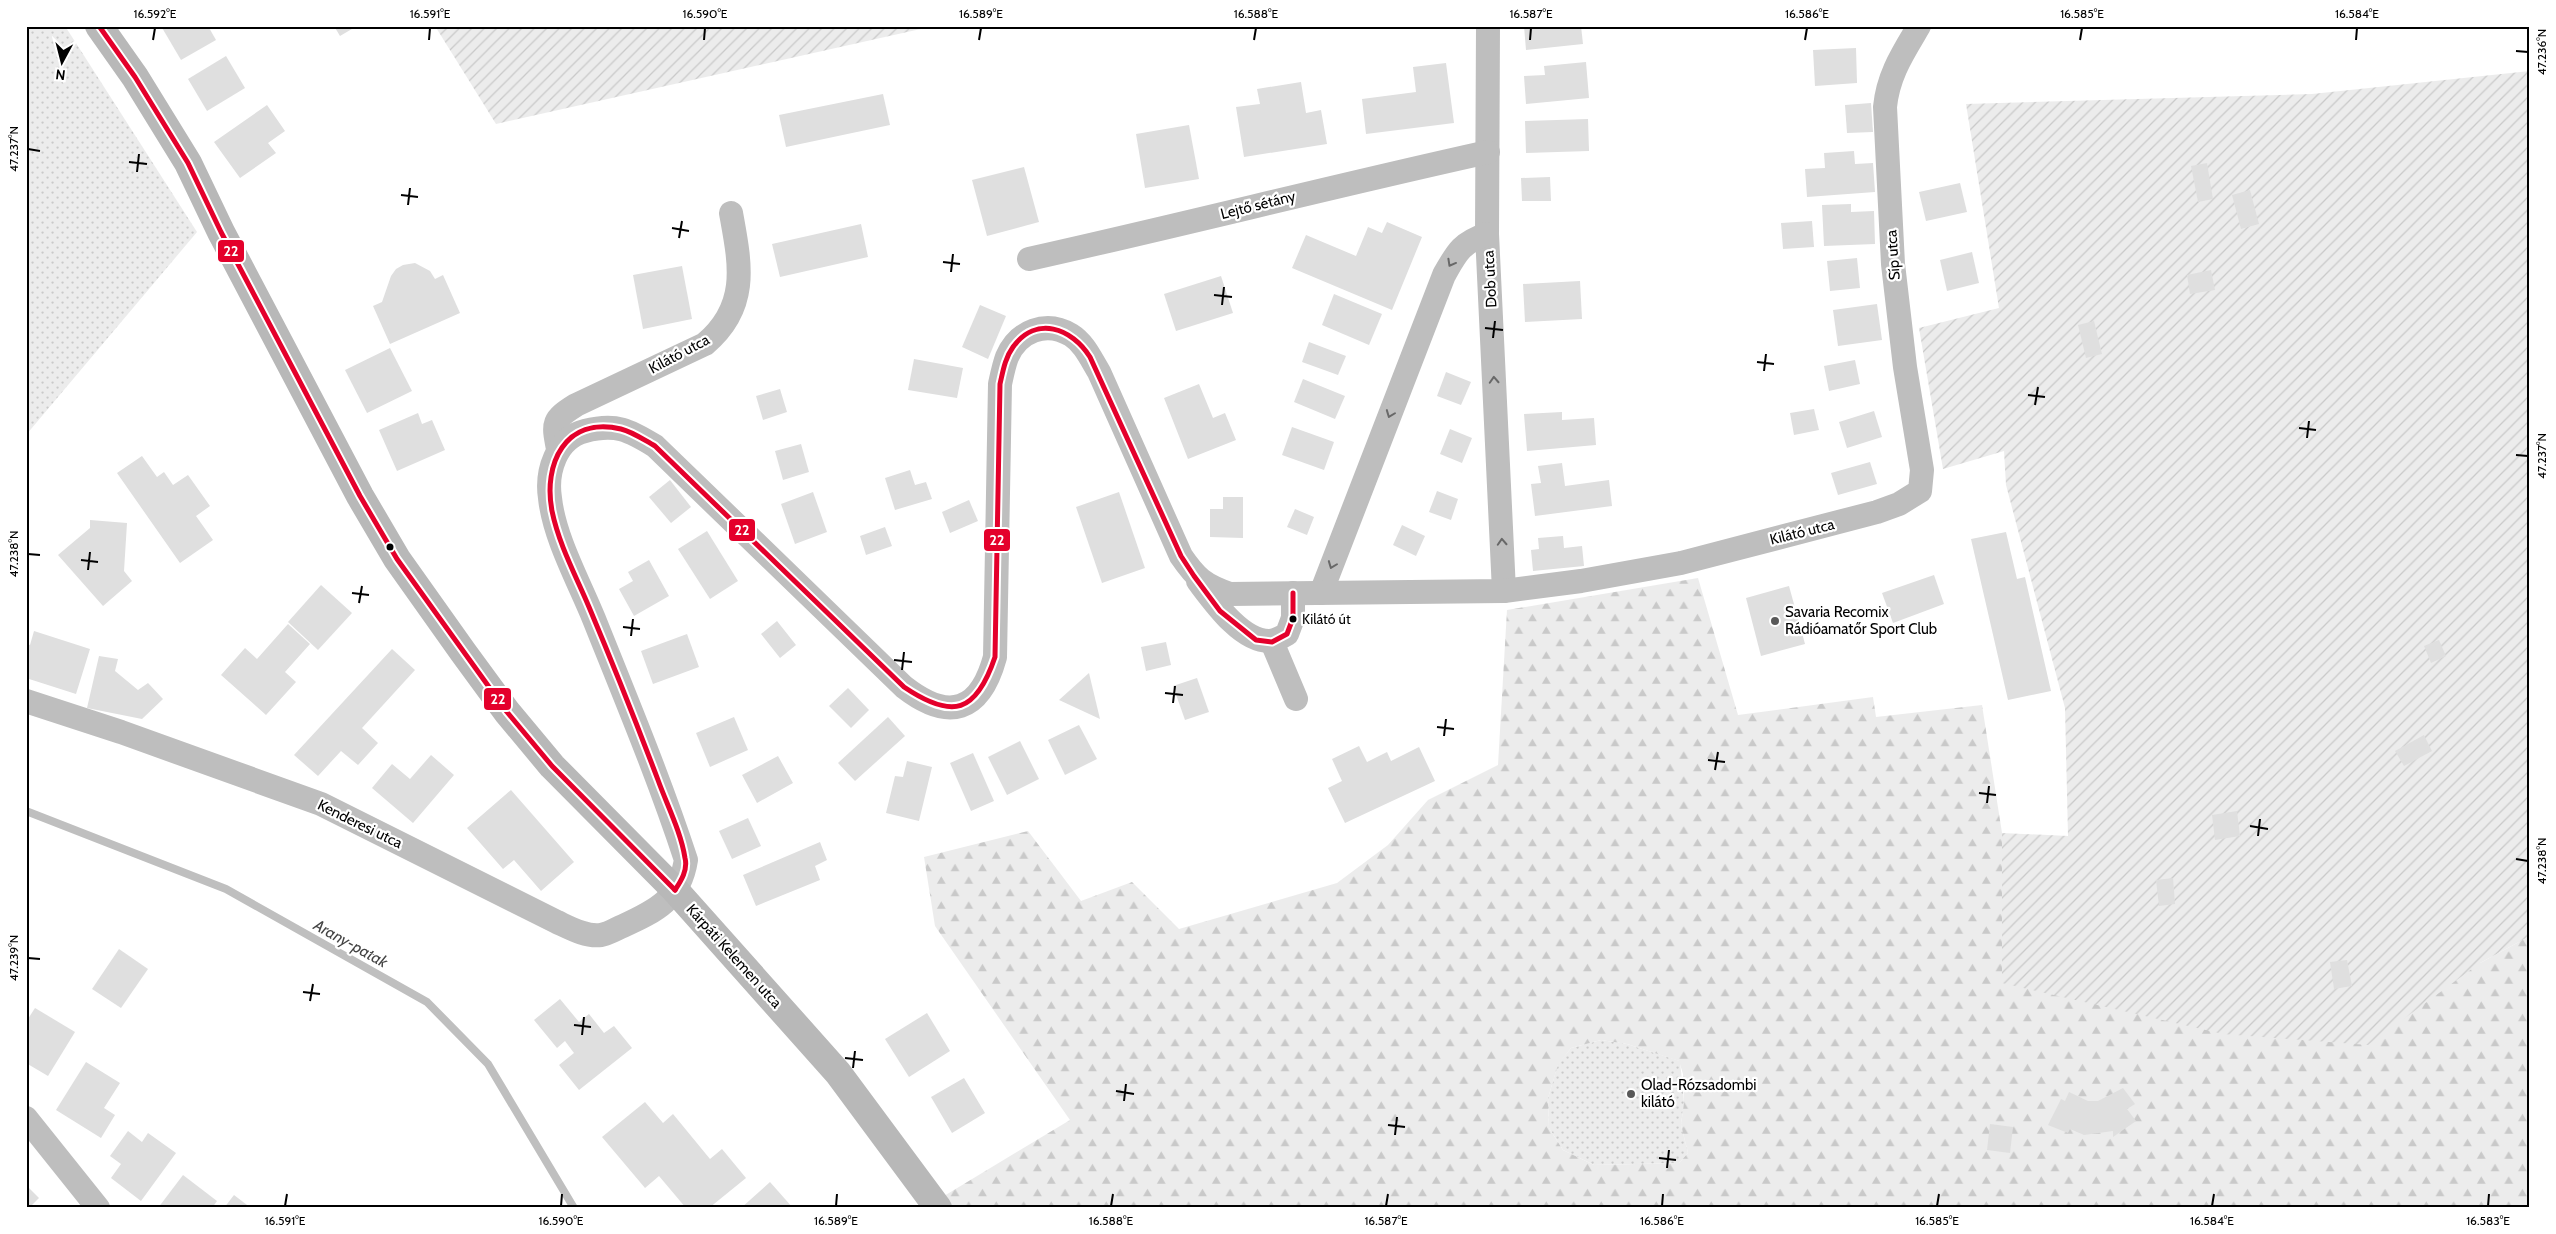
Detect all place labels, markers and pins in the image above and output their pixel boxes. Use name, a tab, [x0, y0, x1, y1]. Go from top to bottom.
unlabelled marker	[385, 542, 395, 552]
place label: Savaria Recomix Rádióamatőr Sport Club	[1785, 603, 1937, 638]
place label: Kilátó út	[1302, 610, 1351, 628]
marker: Kilátó út	[1288, 614, 1298, 624]
marker: Savaria Recomix Rádióamatőr Sport Club	[1769, 615, 1781, 627]
place label: Olad-Rózsadombi kilátó	[1641, 1076, 1756, 1111]
marker: Olad-Rózsadombi kilátó	[1625, 1088, 1637, 1100]

